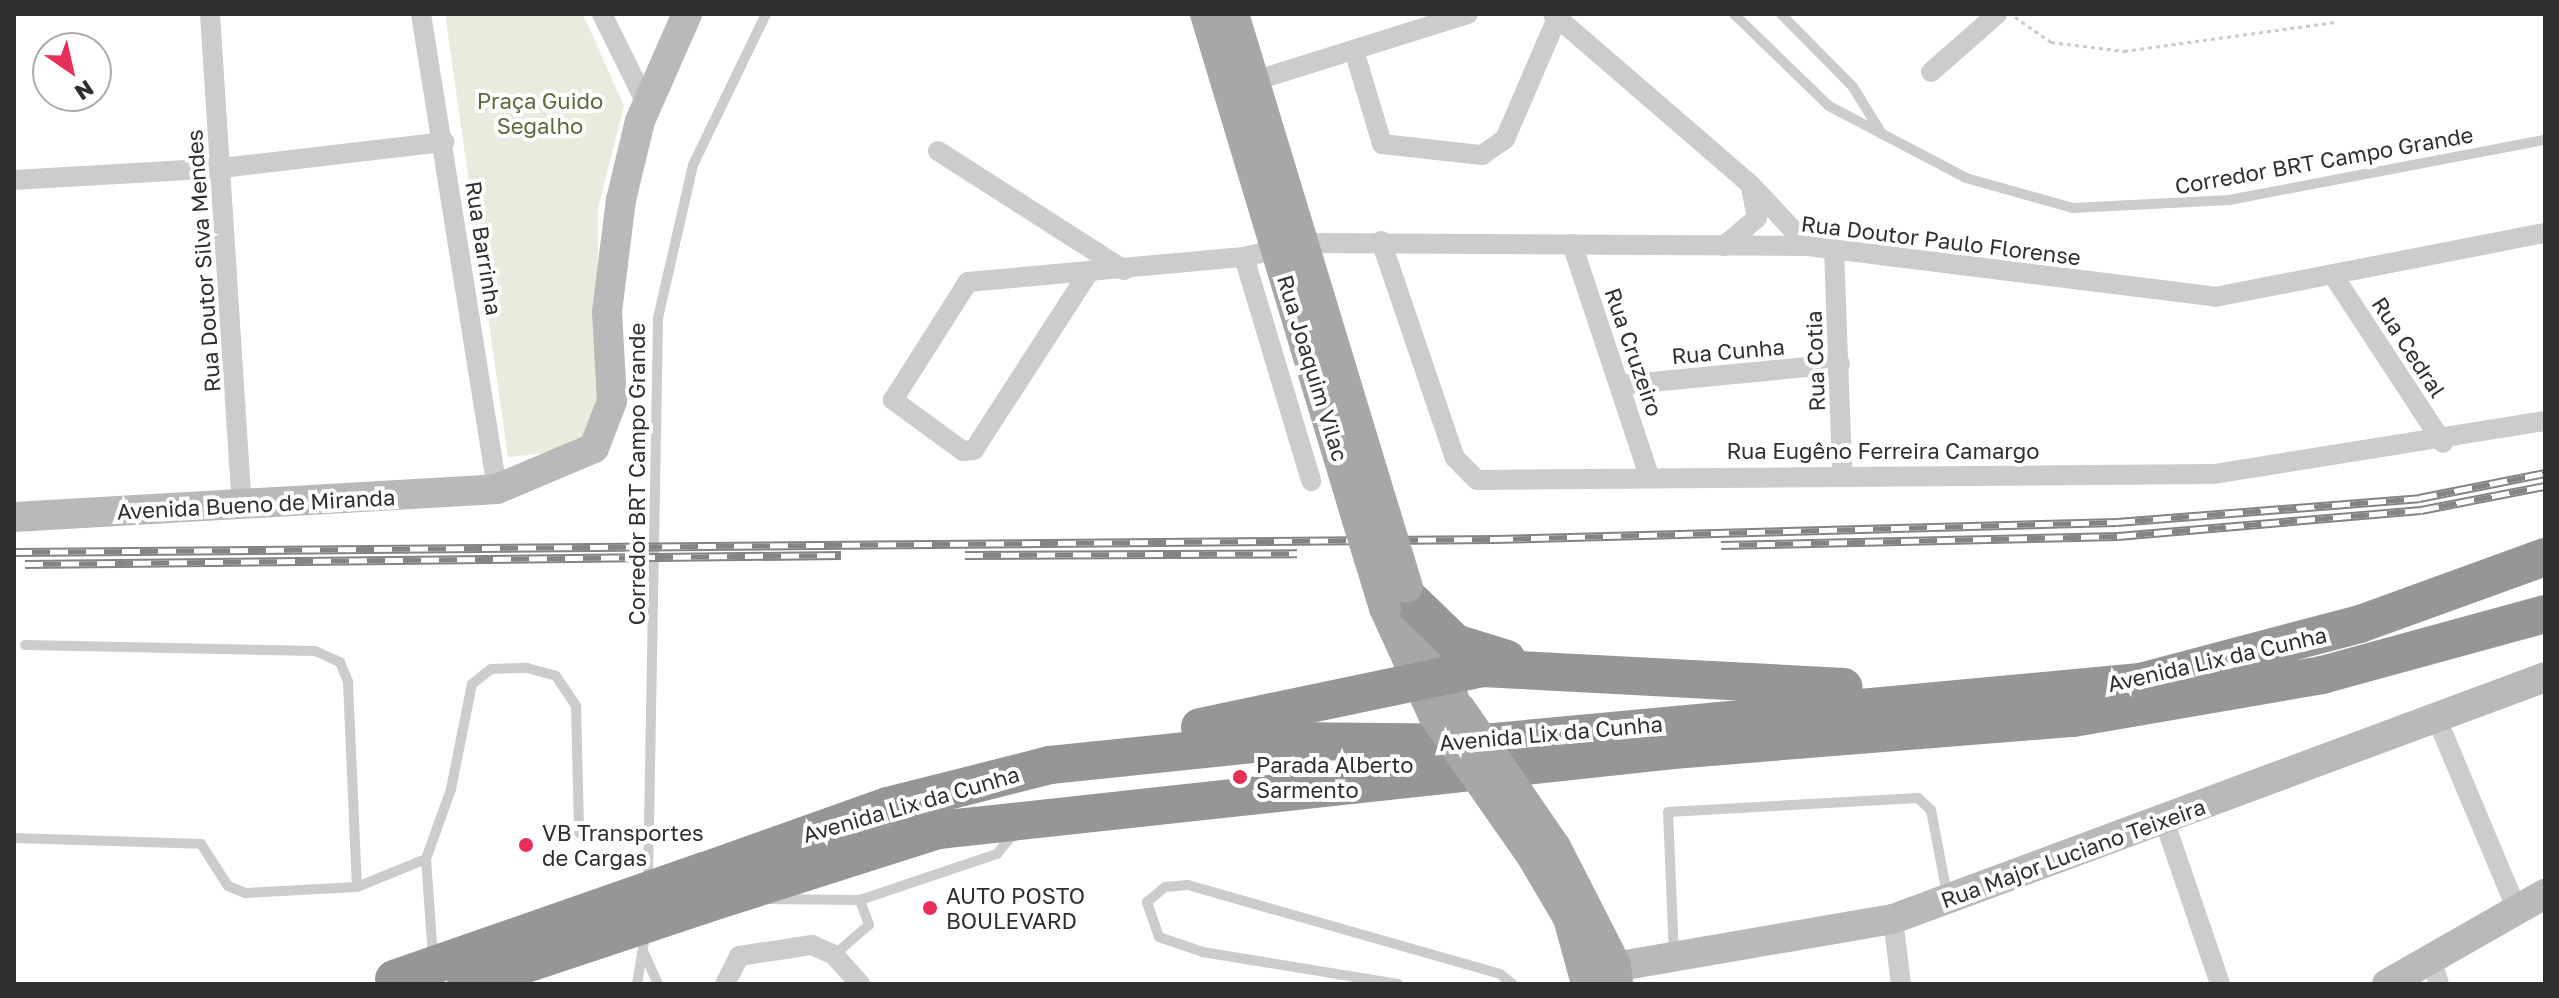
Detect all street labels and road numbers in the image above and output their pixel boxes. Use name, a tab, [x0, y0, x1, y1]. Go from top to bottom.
street label: Corredor BRT Campo Grande	[2173, 121, 2475, 199]
street label: Rua Doutor Silva Mendes	[181, 129, 225, 393]
street label: Rua Barrinha	[460, 179, 508, 317]
street label: Rua Doutor Paulo Florense	[1800, 210, 2082, 270]
street label: Rua Joaquim Vilac	[1272, 272, 1354, 464]
street label: Rua Cruzeiro	[1600, 284, 1668, 420]
street label: Rua Cedral	[2367, 292, 2451, 402]
street label: Rua Cotia	[1800, 310, 1830, 412]
street label: Corredor BRT Campo Grande	[624, 323, 650, 625]
street label: Rua Cunha	[1670, 333, 1786, 369]
street label: Rua Eugêno Ferreira Camargo	[1727, 438, 2039, 464]
street label: Avenida Bueno de Miranda	[116, 484, 396, 524]
street label: Avenida Lix da Cunha	[2105, 621, 2329, 697]
street label: Avenida Lix da Cunha	[1438, 710, 1664, 756]
street label: Avenida Lix da Cunha	[800, 760, 1022, 848]
street label: Rua Major Luciano Teixeira	[1937, 793, 2209, 913]

